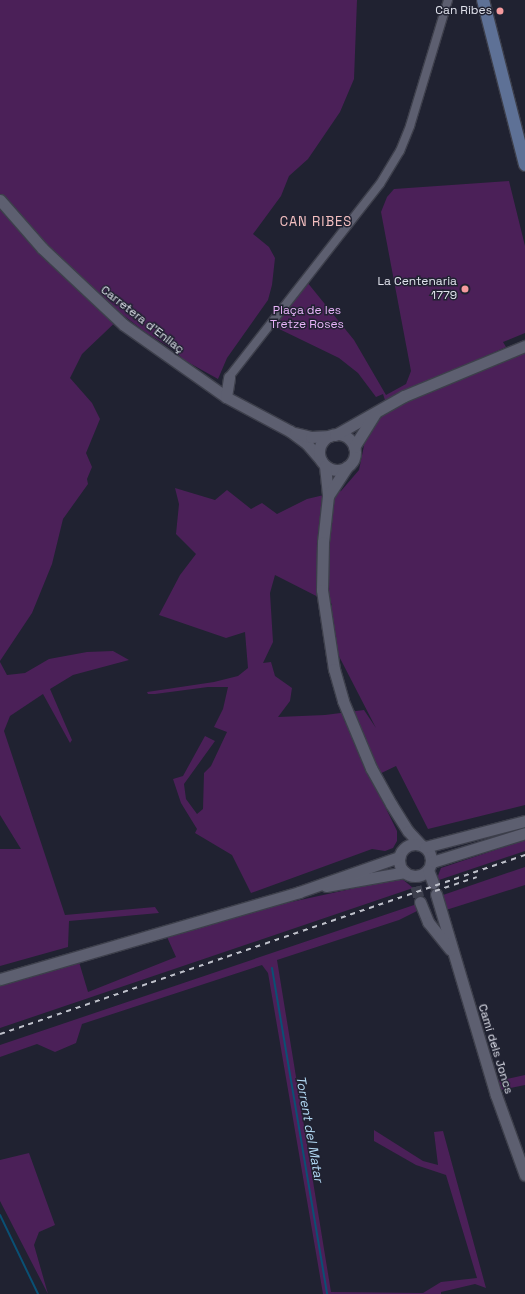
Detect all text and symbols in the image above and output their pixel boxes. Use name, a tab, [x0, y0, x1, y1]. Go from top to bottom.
place label: Can Ribes	[435, 4, 492, 18]
marker: Can Ribes	[495, 6, 505, 16]
district label: CAN RIBES	[280, 214, 352, 230]
place label: La Centenaria 1779	[377, 275, 457, 303]
street label: Carretera d'Enllaç	[98, 283, 186, 357]
marker: La Centenaria 1779	[460, 284, 470, 294]
park label: Plaça de les Tretze Roses	[270, 304, 344, 332]
street label: Camí dels Joncs	[474, 1002, 516, 1096]
water label: Torrent del Matar	[292, 1074, 326, 1184]

